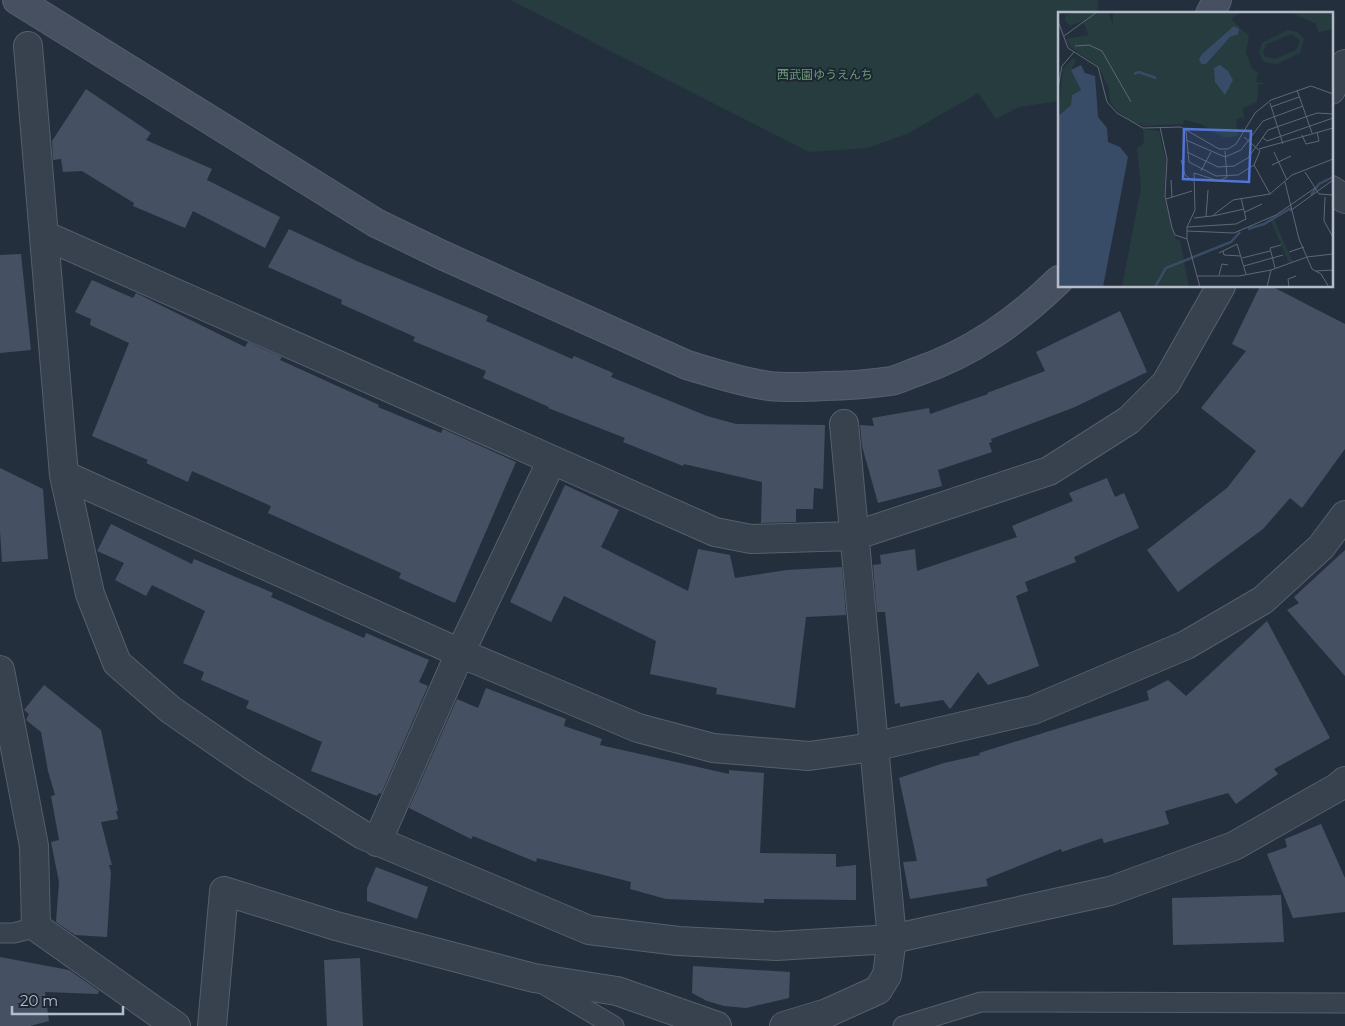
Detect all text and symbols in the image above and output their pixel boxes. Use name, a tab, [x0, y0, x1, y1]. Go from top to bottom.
inset map	[1058, 12, 1332, 288]
park label: 西武園ゆうえんち	[777, 67, 873, 82]
scale bar	[12, 984, 124, 1016]
text: 20 m	[20, 991, 58, 1010]

